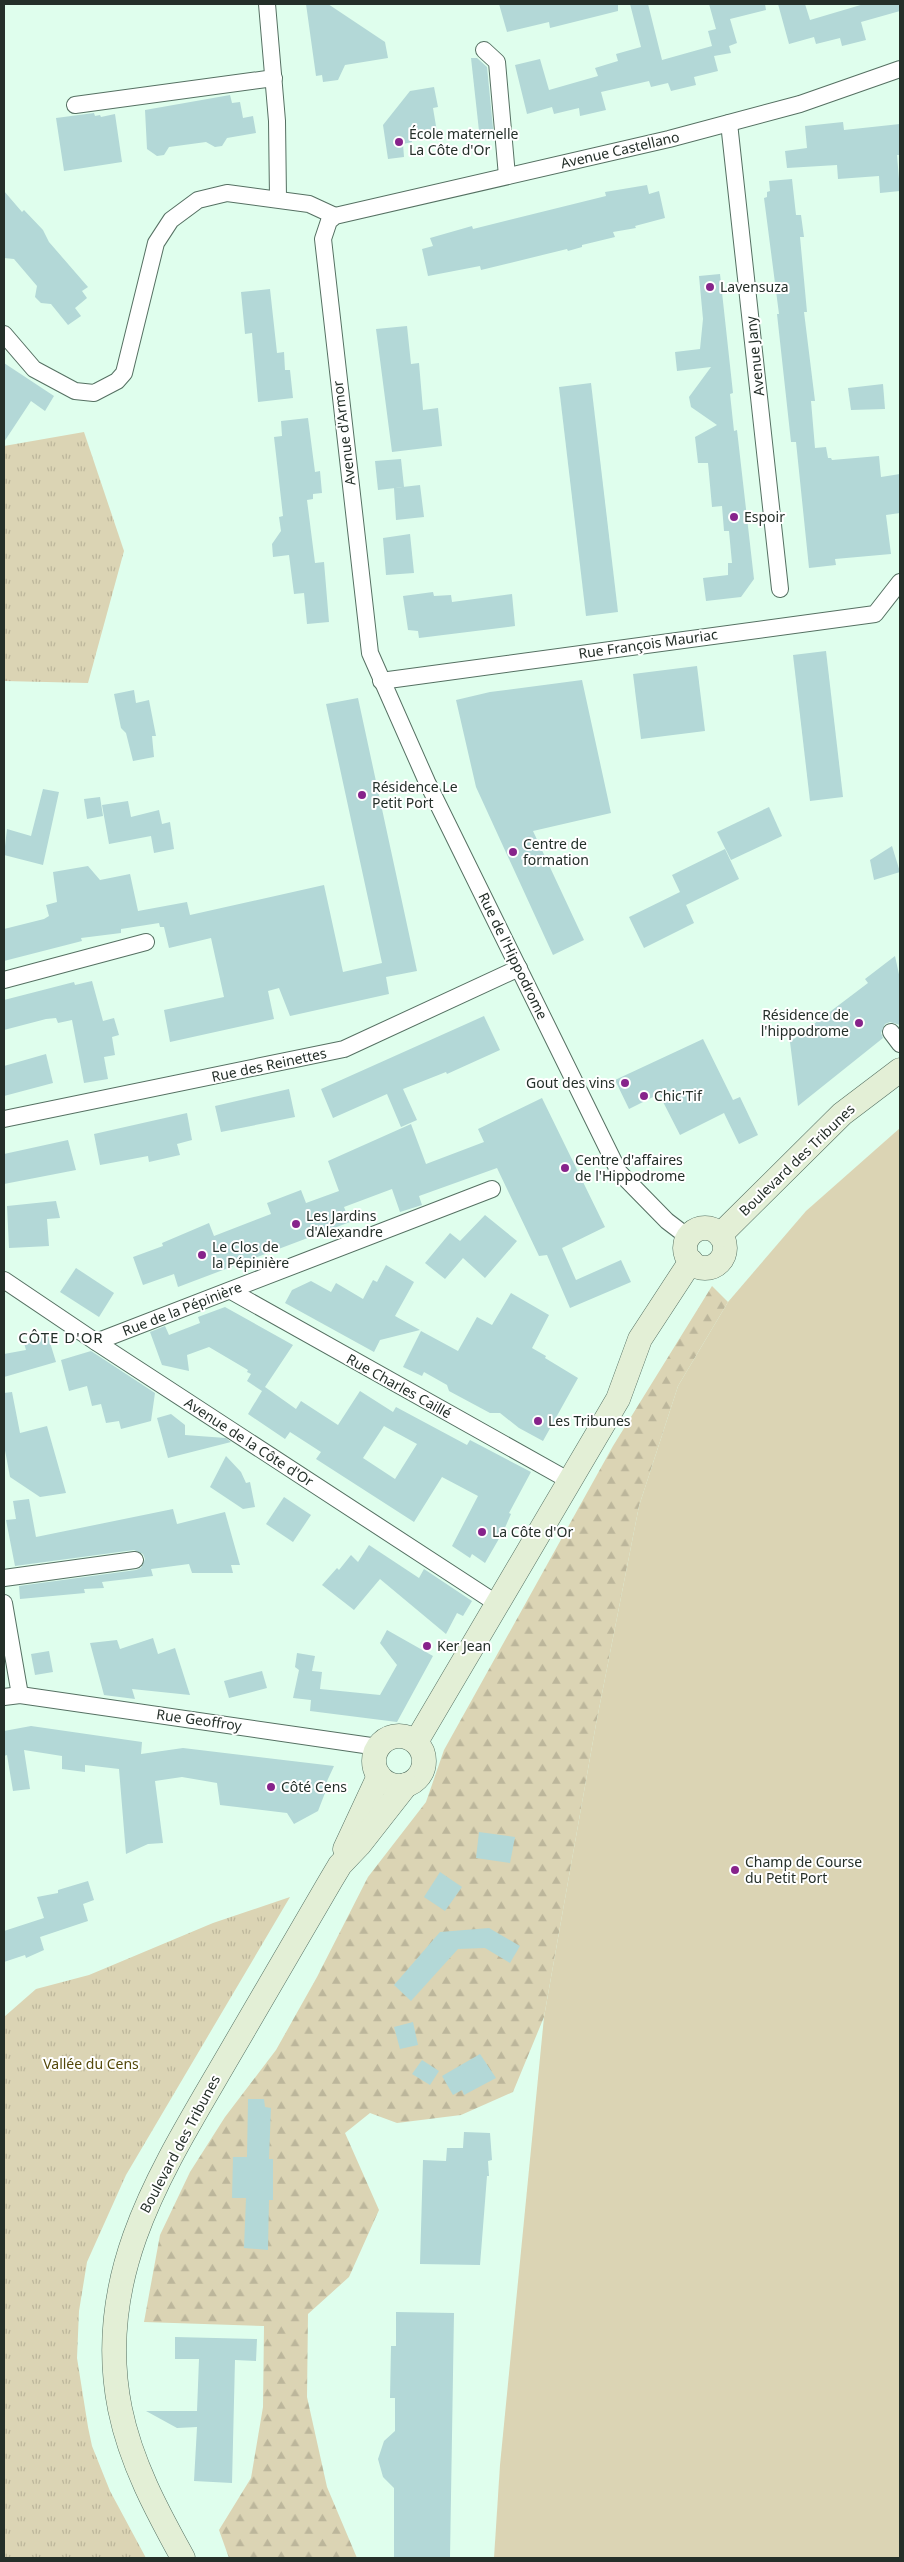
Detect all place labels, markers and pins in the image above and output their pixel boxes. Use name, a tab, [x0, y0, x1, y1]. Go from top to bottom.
place label: École maternelle La Côte d'Or	[409, 124, 519, 159]
marker: École maternelle La Côte d'Or	[393, 136, 405, 148]
place label: Lavensuza	[720, 277, 789, 296]
marker: Lavensuza	[704, 281, 716, 293]
place label: Espoir	[744, 507, 785, 526]
marker: Espoir	[728, 511, 740, 523]
place label: Résidence Le Petit Port	[372, 777, 458, 812]
marker: Résidence Le Petit Port	[356, 789, 368, 801]
place label: Centre de formation	[523, 834, 589, 869]
marker: Centre de formation	[507, 846, 519, 858]
place label: Résidence de l'hippodrome	[761, 1005, 849, 1040]
marker: Résidence de l'hippodrome	[853, 1017, 865, 1029]
place label: Gout des vins	[526, 1073, 615, 1092]
marker: Gout des vins	[619, 1077, 631, 1089]
place label: Chic'Tif	[654, 1086, 703, 1105]
marker: Chic'Tif	[638, 1090, 650, 1102]
place label: Centre d'affaires de l'Hippodrome	[575, 1150, 685, 1185]
marker: Centre d'affaires de l'Hippodrome	[559, 1162, 571, 1174]
place label: Les Jardins d'Alexandre	[306, 1206, 383, 1241]
marker: Les Jardins d'Alexandre	[290, 1218, 302, 1230]
place label: Le Clos de la Pépinière	[212, 1237, 289, 1272]
marker: Le Clos de la Pépinière	[196, 1249, 208, 1261]
place label: Les Tribunes	[548, 1411, 631, 1430]
marker: Les Tribunes	[532, 1415, 544, 1427]
place label: La Côte d'Or	[492, 1522, 573, 1541]
marker: La Côte d'Or	[476, 1526, 488, 1538]
place label: Ker Jean	[437, 1636, 491, 1655]
marker: Ker Jean	[421, 1640, 433, 1652]
place label: Côté Cens	[281, 1777, 347, 1796]
marker: Côté Cens	[265, 1781, 277, 1793]
place label: Champ de Course du Petit Port	[745, 1852, 862, 1887]
marker: Champ de Course du Petit Port	[729, 1864, 741, 1876]

